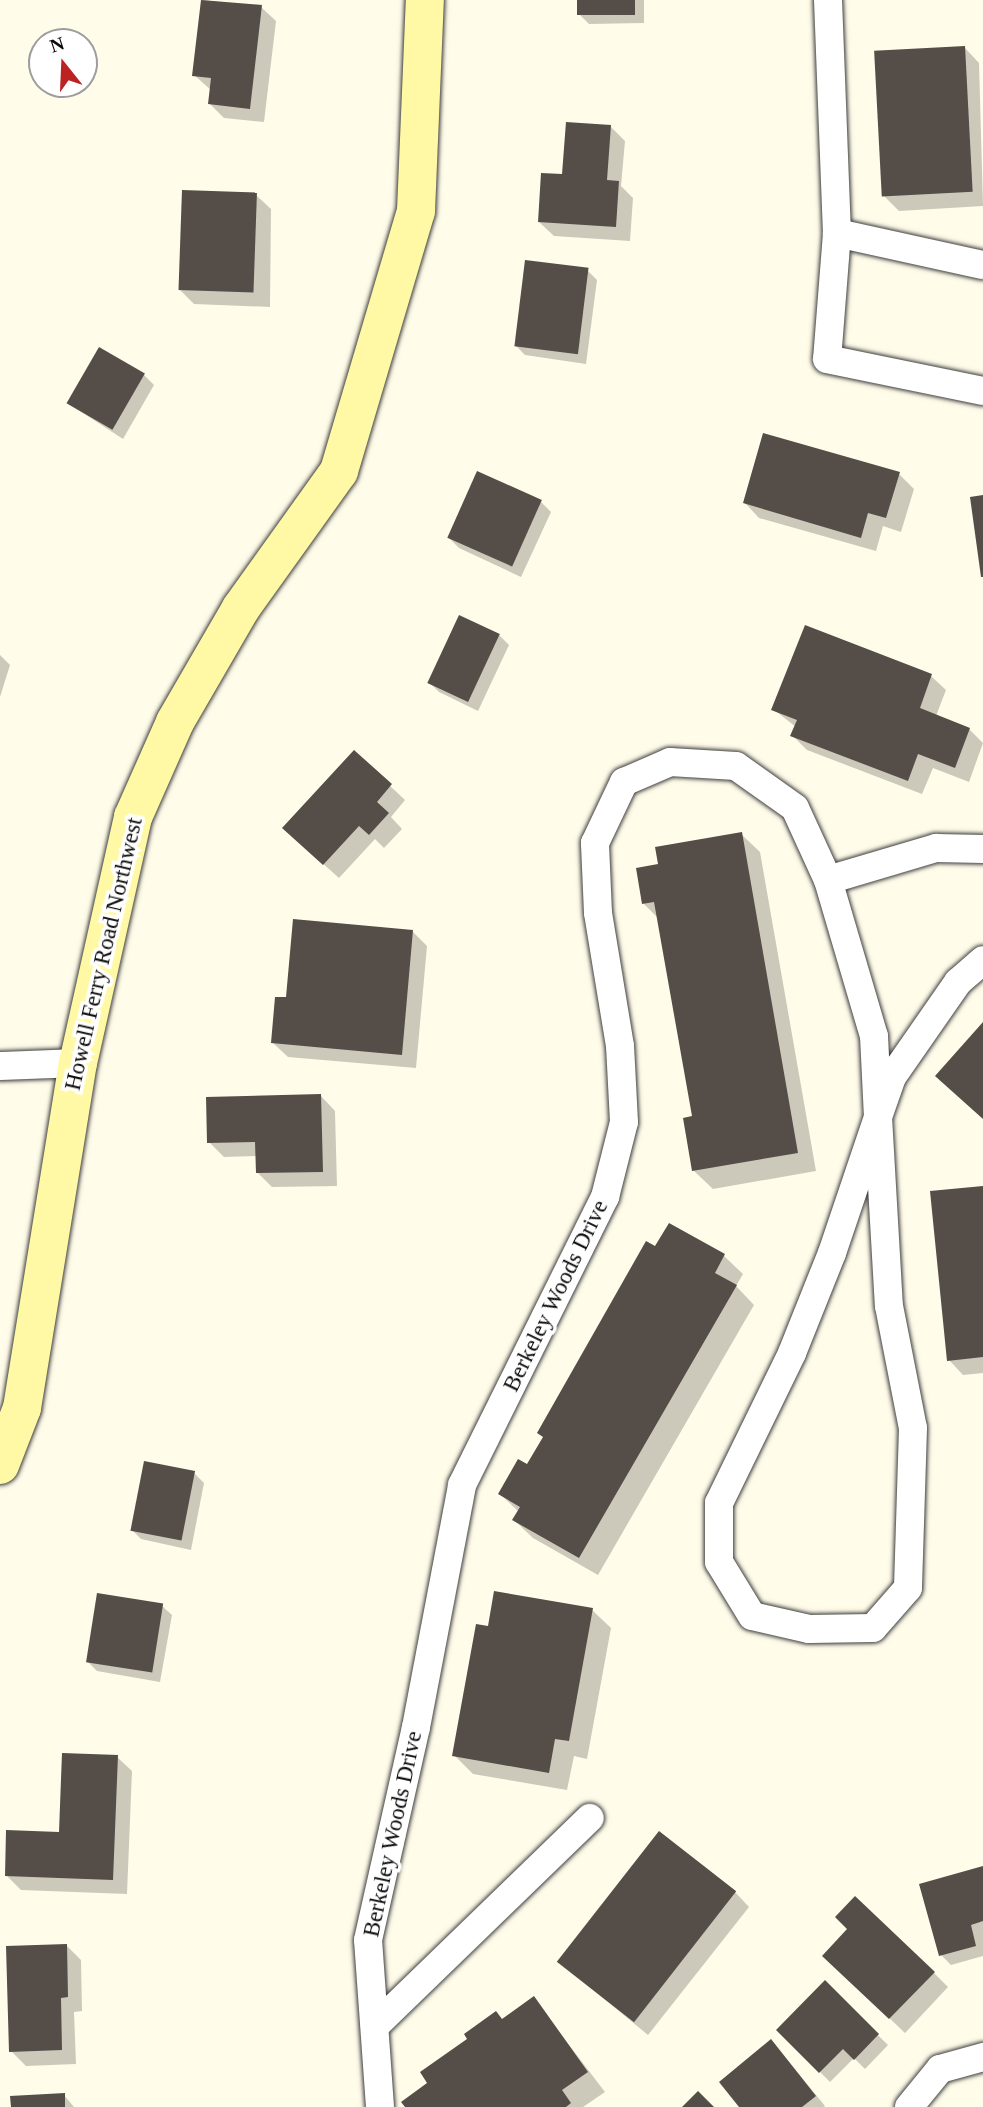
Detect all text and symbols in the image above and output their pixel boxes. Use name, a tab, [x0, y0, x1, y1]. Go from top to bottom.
north arrow	[28, 28, 98, 98]
text: N	[47, 32, 67, 57]
street label: Howell Ferry Road Northwest	[59, 815, 149, 1093]
street label: Berkeley Woods Drive	[498, 1195, 614, 1397]
street label: Berkeley Woods Drive	[358, 1728, 428, 1940]

